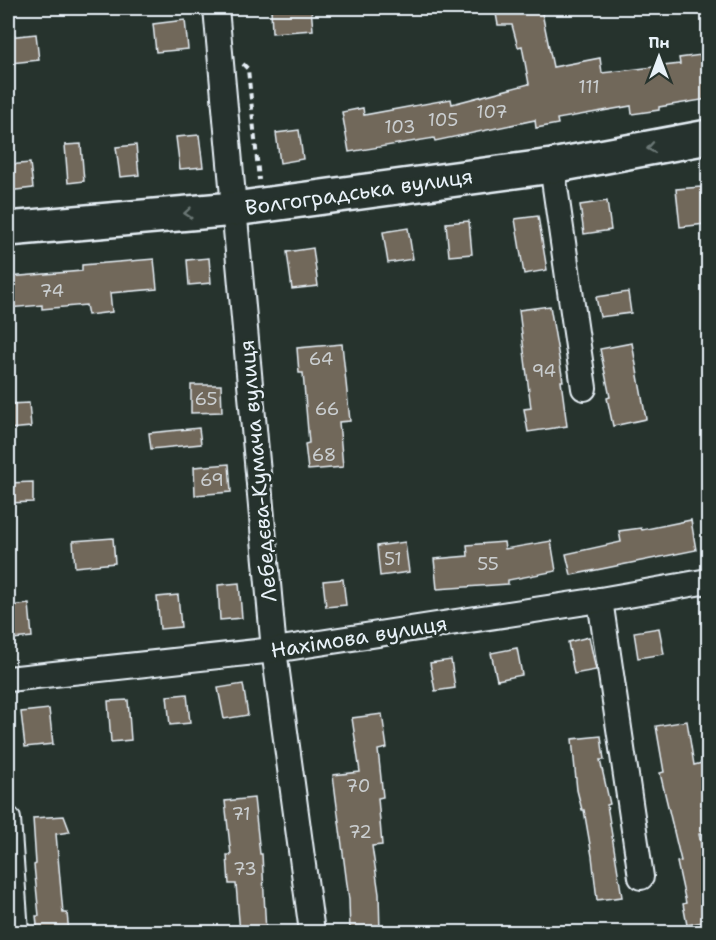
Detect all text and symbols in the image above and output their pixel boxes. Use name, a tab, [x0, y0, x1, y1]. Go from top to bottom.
north arrow	[629, 27, 689, 87]
text: Пн	[648, 32, 670, 53]
house number: 111	[578, 75, 600, 99]
house number: 107	[476, 100, 508, 124]
house number: 105	[428, 108, 458, 132]
house number: 103	[384, 115, 416, 139]
one-way arrow	[646, 141, 656, 154]
street label: Волгоградська вулиця	[243, 162, 475, 222]
one-way arrow	[183, 206, 192, 219]
house number: 74	[40, 279, 64, 303]
street label: Лебедєва-Кумача вулиця	[233, 339, 283, 603]
house number: 64	[309, 347, 333, 371]
house number: 94	[532, 359, 556, 383]
house number: 65	[195, 387, 217, 411]
house number: 66	[315, 397, 339, 421]
house number: 68	[312, 443, 336, 467]
house number: 69	[200, 468, 224, 492]
house number: 51	[384, 547, 402, 571]
house number: 55	[477, 552, 499, 576]
street label: Нахімова вулиця	[269, 609, 449, 665]
house number: 70	[346, 774, 370, 798]
house number: 71	[231, 802, 251, 826]
house number: 72	[348, 820, 372, 844]
house number: 73	[233, 857, 257, 881]

